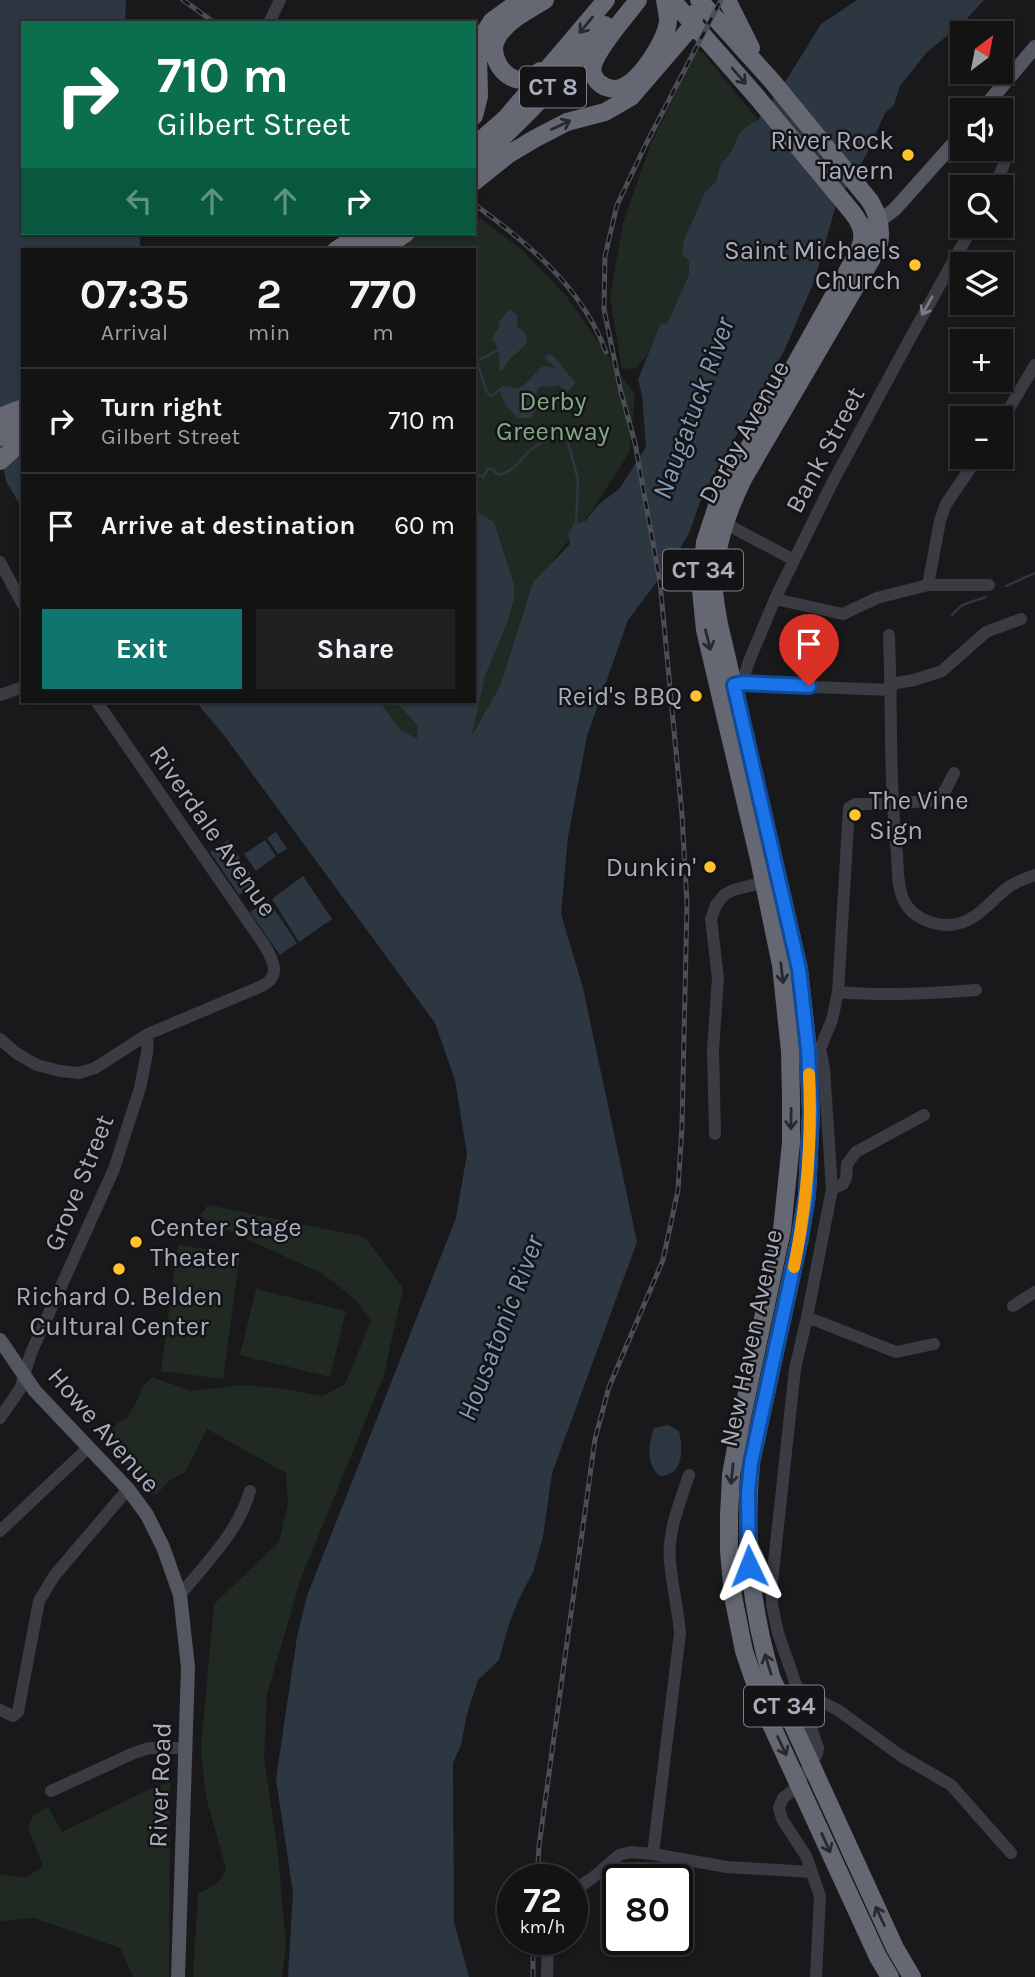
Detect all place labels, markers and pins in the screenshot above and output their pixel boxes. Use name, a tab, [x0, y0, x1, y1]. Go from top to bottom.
place label: River Rock Tavern	[770, 125, 894, 186]
marker: River Rock Tavern	[900, 147, 916, 163]
place label: Saint Michaels Church	[724, 235, 901, 296]
marker: Saint Michaels Church	[907, 257, 923, 273]
pin	[779, 614, 839, 686]
place label: Reid's BBQ	[557, 681, 682, 712]
marker: Reid's BBQ	[688, 688, 704, 704]
place label: The Vine Sign	[869, 785, 969, 846]
marker: The Vine Sign	[847, 807, 863, 823]
place label: Dunkin'	[606, 852, 696, 883]
marker: Dunkin'	[702, 859, 718, 875]
place label: Center Stage Theater	[150, 1212, 302, 1273]
marker: Center Stage Theater	[128, 1234, 144, 1250]
marker: Richard O. Belden Cultural Center	[111, 1261, 127, 1277]
place label: Richard O. Belden Cultural Center	[16, 1281, 222, 1342]

